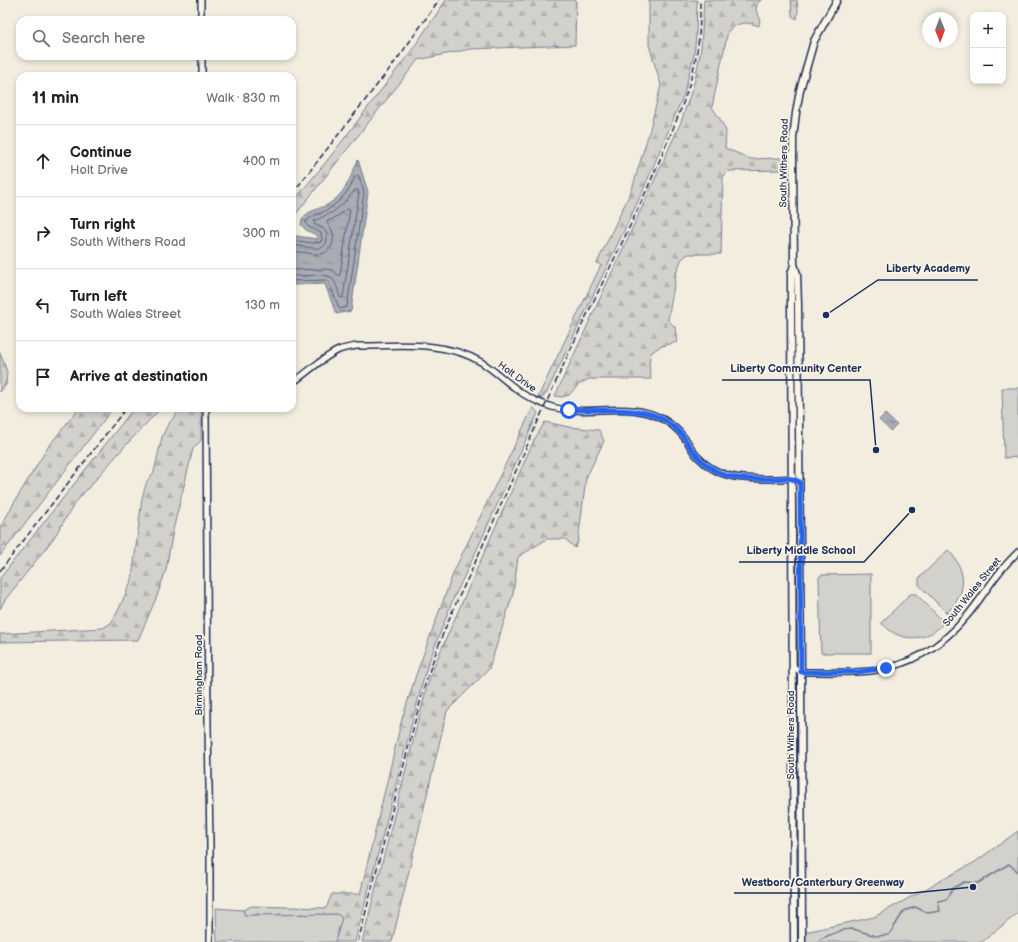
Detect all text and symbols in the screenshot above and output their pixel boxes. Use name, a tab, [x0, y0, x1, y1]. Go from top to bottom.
north arrow	[922, 12, 958, 48]
map controls	[970, 12, 1006, 84]
button: +	[970, 12, 1006, 48]
search box	[16, 16, 296, 60]
icon: search	[30, 27, 52, 49]
text: Search here	[62, 29, 145, 48]
button: −	[970, 48, 1006, 84]
text: 11 min	[32, 88, 79, 108]
text: Walk · 830 m	[206, 90, 280, 106]
street label: South Withers Road	[777, 118, 791, 208]
text: Continue	[70, 143, 132, 162]
icon: ahead	[32, 150, 54, 172]
text: 400 m	[243, 153, 280, 169]
text: Holt Drive	[70, 162, 128, 178]
text: Turn right	[70, 215, 135, 234]
icon: right	[32, 222, 54, 244]
text: 300 m	[242, 225, 280, 241]
text: South Withers Road	[70, 234, 186, 250]
callout: Liberty Academy	[878, 257, 978, 280]
text: Liberty Academy	[886, 262, 970, 275]
text: Turn left	[70, 287, 127, 306]
icon: left	[32, 294, 54, 316]
text: 130 m	[245, 297, 280, 313]
text: South Wales Street	[70, 306, 181, 322]
callout: Liberty Community Center	[722, 357, 870, 380]
street label: Holt Drive	[495, 359, 539, 395]
text: Liberty Community Center	[730, 362, 862, 375]
icon: arrive	[32, 366, 54, 388]
text: Arrive at destination	[70, 367, 208, 386]
route start	[560, 401, 578, 419]
callout: Liberty Middle School	[739, 539, 864, 562]
text: Liberty Middle School	[747, 544, 856, 557]
street label: South Wales Street	[940, 555, 1004, 629]
street label: Birmingham Road	[193, 634, 205, 716]
route end	[877, 659, 895, 677]
street label: South Withers Road	[785, 690, 797, 780]
callout: Westboro/Canterbury Greenway	[734, 870, 912, 893]
text: Westboro/Canterbury Greenway	[742, 876, 904, 889]

